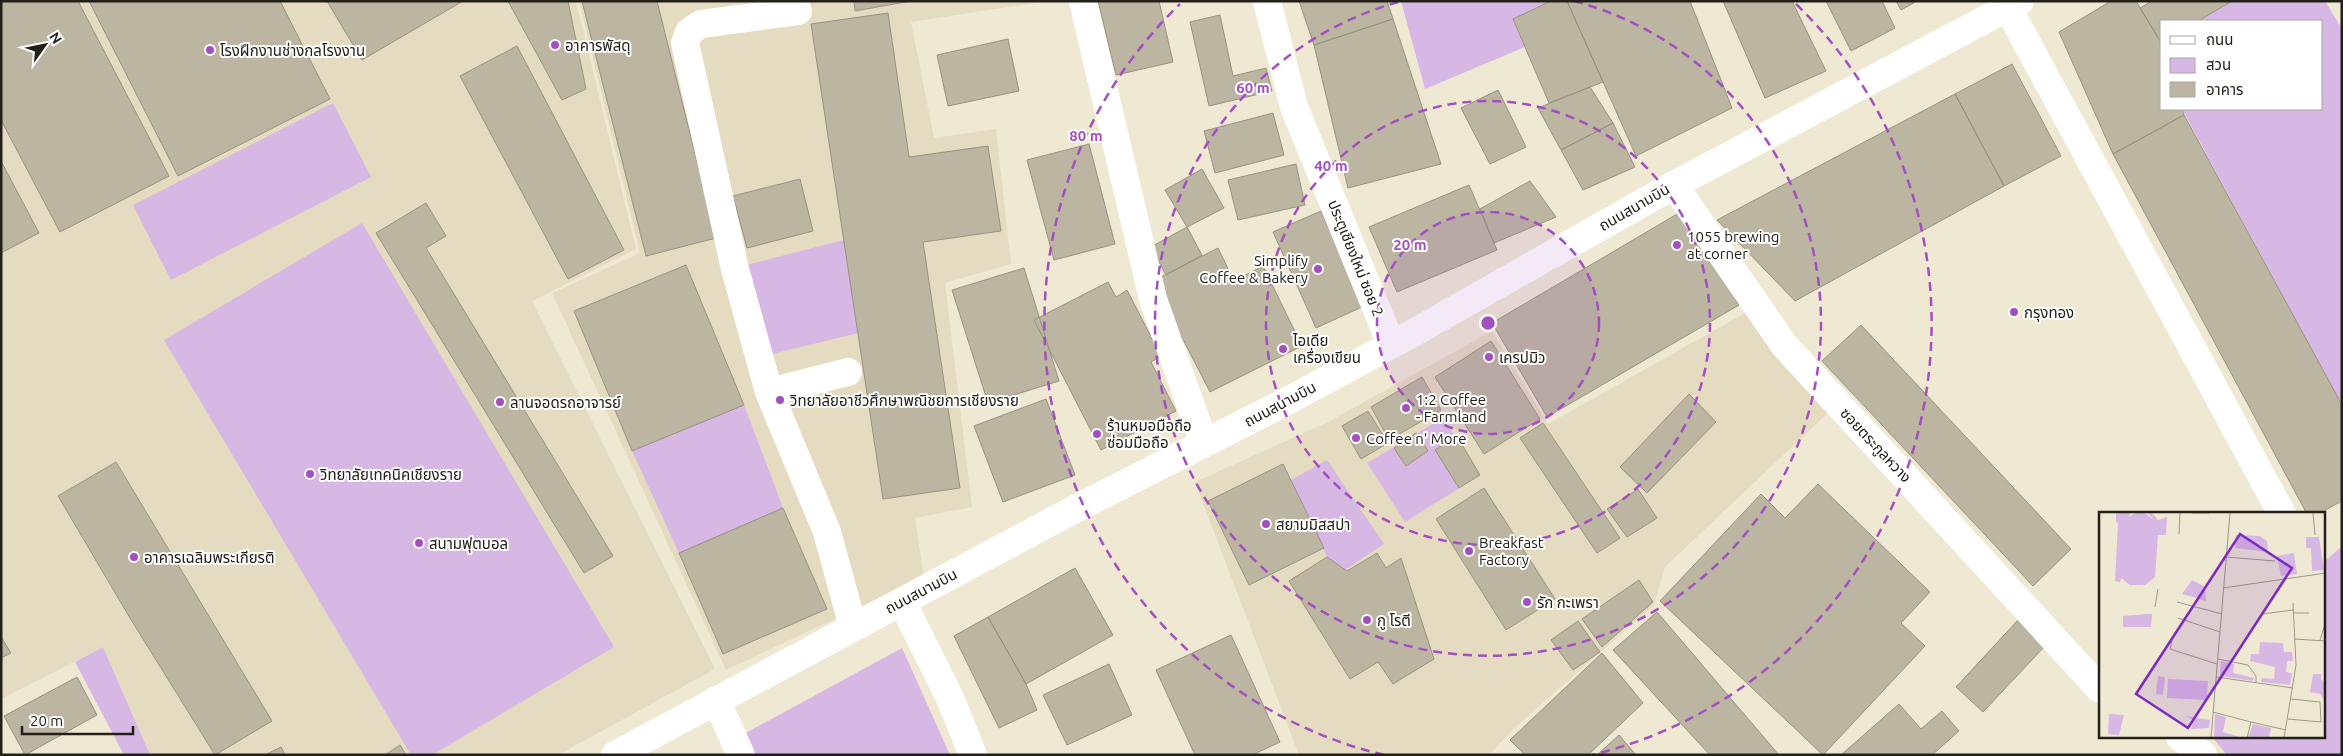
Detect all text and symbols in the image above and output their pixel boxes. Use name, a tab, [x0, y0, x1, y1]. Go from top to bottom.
north arrow	[20, 20, 70, 70]
legend	[2160, 20, 2323, 110]
text: N	[46, 29, 65, 47]
text: ถนน	[2206, 31, 2233, 48]
place label: อาคารพัสดุ	[565, 37, 631, 55]
marker: อาคารพัสดุ	[549, 39, 561, 51]
place label: โรงฝึกงานช่างกลโรงงาน	[220, 42, 365, 59]
marker: โรงฝึกงานช่างกลโรงงาน	[204, 44, 216, 56]
text: สวน	[2206, 56, 2231, 73]
text: 60 m	[1236, 79, 1270, 96]
text: อาคาร	[2206, 81, 2243, 98]
text: 80 m	[1069, 127, 1103, 144]
text: 40 m	[1314, 157, 1348, 174]
street label: ถนนสนามบิน	[1596, 180, 1672, 234]
street label: ประตูเชียงใหม่ ซอย 2	[1324, 197, 1387, 319]
place label: 1055 brewing at corner	[1687, 228, 1779, 262]
text: 20 m	[1393, 236, 1427, 253]
marker: 1055 brewing at corner	[1671, 239, 1683, 251]
place label: Simplify Coffee & Bakery	[1199, 252, 1308, 286]
marker: Simplify Coffee & Bakery	[1312, 263, 1324, 275]
place label: กรุงทอง	[2024, 304, 2074, 322]
marker: กรุงทอง	[2008, 306, 2020, 318]
centre of rings	[1479, 314, 1497, 332]
place label: ไอเดีย เครื่องเขียน	[1292, 332, 1361, 366]
marker: ไอเดีย เครื่องเขียน	[1277, 343, 1289, 355]
place label: เครปมิว	[1499, 349, 1545, 366]
marker: เครปมิว	[1483, 351, 1495, 363]
street label: ถนนสนามบิน	[1241, 378, 1319, 430]
place label: 1:2 Coffee - Farmland	[1416, 391, 1486, 425]
place label: วิทยาลัยอาชีวศึกษาพณิชยการเชียงราย	[790, 392, 1019, 409]
place label: ลานจอดรถอาจารย์	[510, 394, 621, 411]
marker: วิทยาลัยอาชีวศึกษาพณิชยการเชียงราย	[774, 394, 786, 406]
marker: ลานจอดรถอาจารย์	[494, 396, 506, 408]
marker: 1:2 Coffee - Farmland	[1400, 402, 1412, 414]
street label: ซอยตระกูลหวาง	[1836, 404, 1915, 486]
place label: ร้านหมอมือถือ ซ่อมมือถือ	[1107, 417, 1192, 451]
marker: ร้านหมอมือถือ ซ่อมมือถือ	[1091, 428, 1103, 440]
place label: Coffee n' More	[1366, 430, 1466, 447]
marker: Coffee n' More	[1350, 432, 1362, 444]
place label: วิทยาลัยเทคนิคเชียงราย	[320, 466, 462, 483]
marker: วิทยาลัยเทคนิคเชียงราย	[304, 468, 316, 480]
inset map	[2099, 512, 2326, 738]
place label: สยามมิสสปา	[1276, 516, 1350, 533]
marker: สยามมิสสปา	[1260, 518, 1272, 530]
place label: Breakfast Factory	[1479, 534, 1544, 568]
place label: สนามฟุตบอล	[429, 535, 508, 553]
marker: สนามฟุตบอล	[413, 537, 425, 549]
marker: Breakfast Factory	[1463, 545, 1475, 557]
place label: อาคารเฉลิมพระเกียรติ	[144, 549, 274, 566]
marker: อาคารเฉลิมพระเกียรติ	[128, 551, 140, 563]
street label: ถนนสนามบิน	[882, 565, 960, 617]
place label: รัก กะเพรา	[1537, 594, 1599, 611]
marker: รัก กะเพรา	[1521, 596, 1533, 608]
place label: กู โรตี	[1377, 612, 1411, 630]
marker: กู โรตี	[1361, 614, 1373, 626]
scale bar	[22, 704, 134, 736]
text: 20 m	[30, 712, 63, 729]

